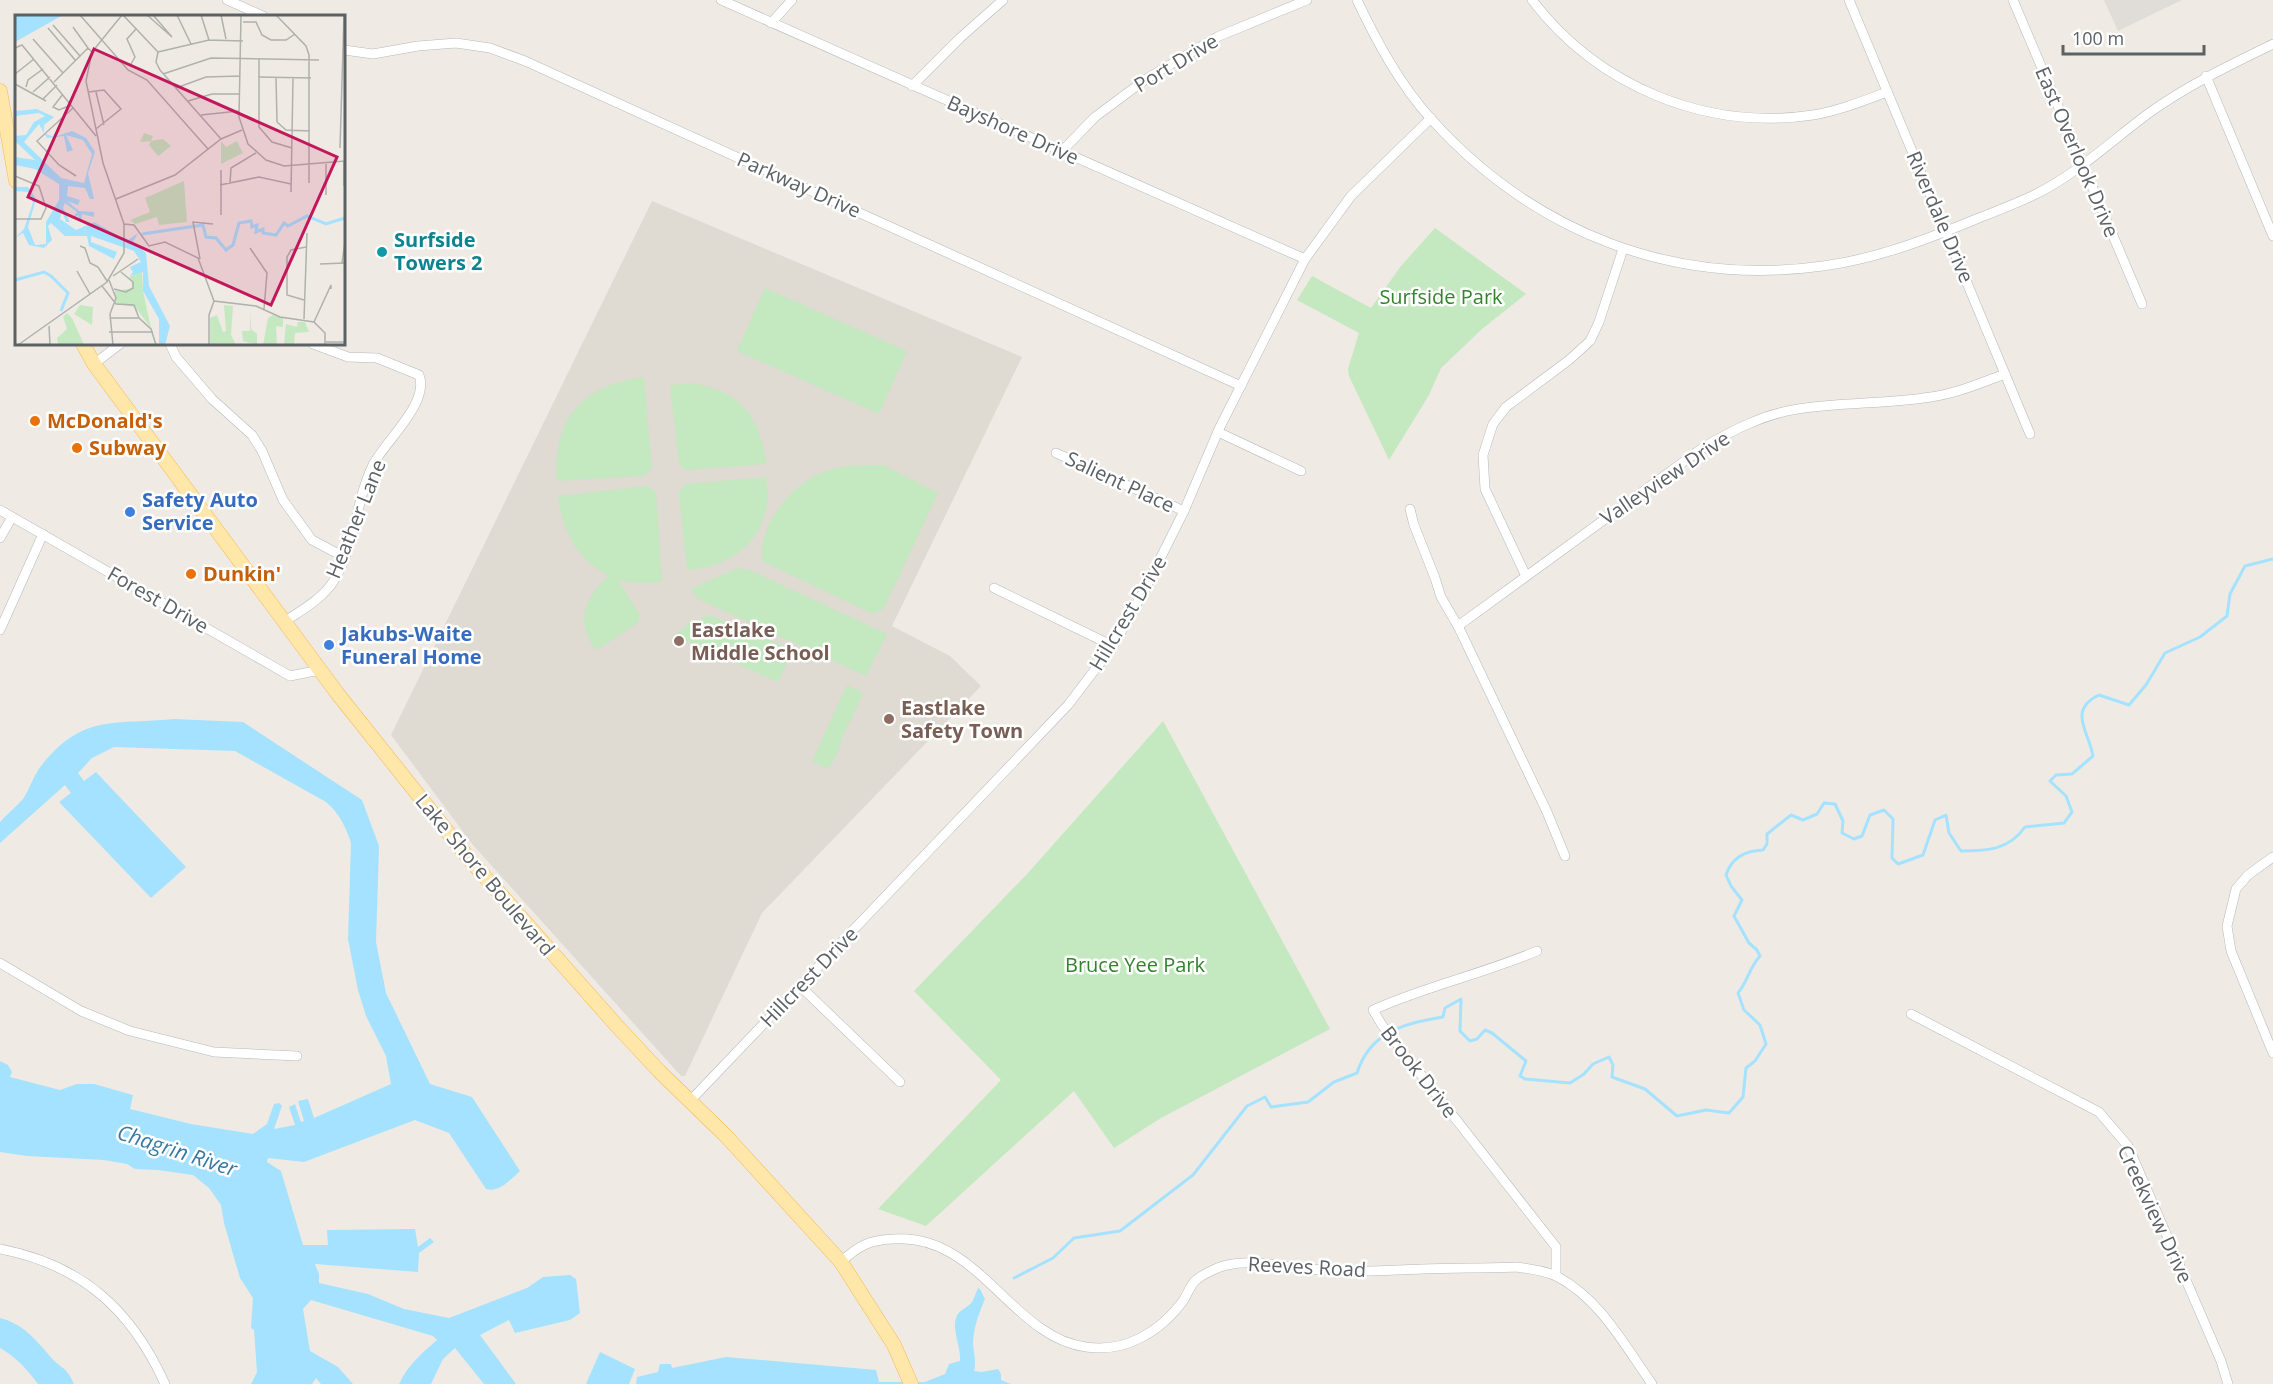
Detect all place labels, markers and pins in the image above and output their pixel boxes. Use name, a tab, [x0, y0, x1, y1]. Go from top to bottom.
place label: Surfside Towers 2	[394, 226, 483, 276]
marker: Surfside Towers 2	[375, 245, 389, 259]
place label: McDonald's	[47, 407, 163, 434]
marker: McDonald's	[28, 414, 42, 428]
place label: Subway	[89, 434, 167, 461]
marker: Subway	[70, 441, 84, 455]
place label: Safety Auto Service	[142, 486, 258, 536]
marker: Safety Auto Service	[123, 505, 137, 519]
place label: Dunkin'	[203, 560, 281, 587]
marker: Dunkin'	[184, 567, 198, 581]
place label: Eastlake Middle School	[691, 616, 830, 666]
place label: Jakubs-Waite Funeral Home	[339, 620, 482, 670]
marker: Eastlake Middle School	[672, 634, 686, 648]
marker: Jakubs-Waite Funeral Home	[322, 638, 336, 652]
place label: Eastlake Safety Town	[901, 694, 1023, 744]
marker: Eastlake Safety Town	[882, 712, 896, 726]

